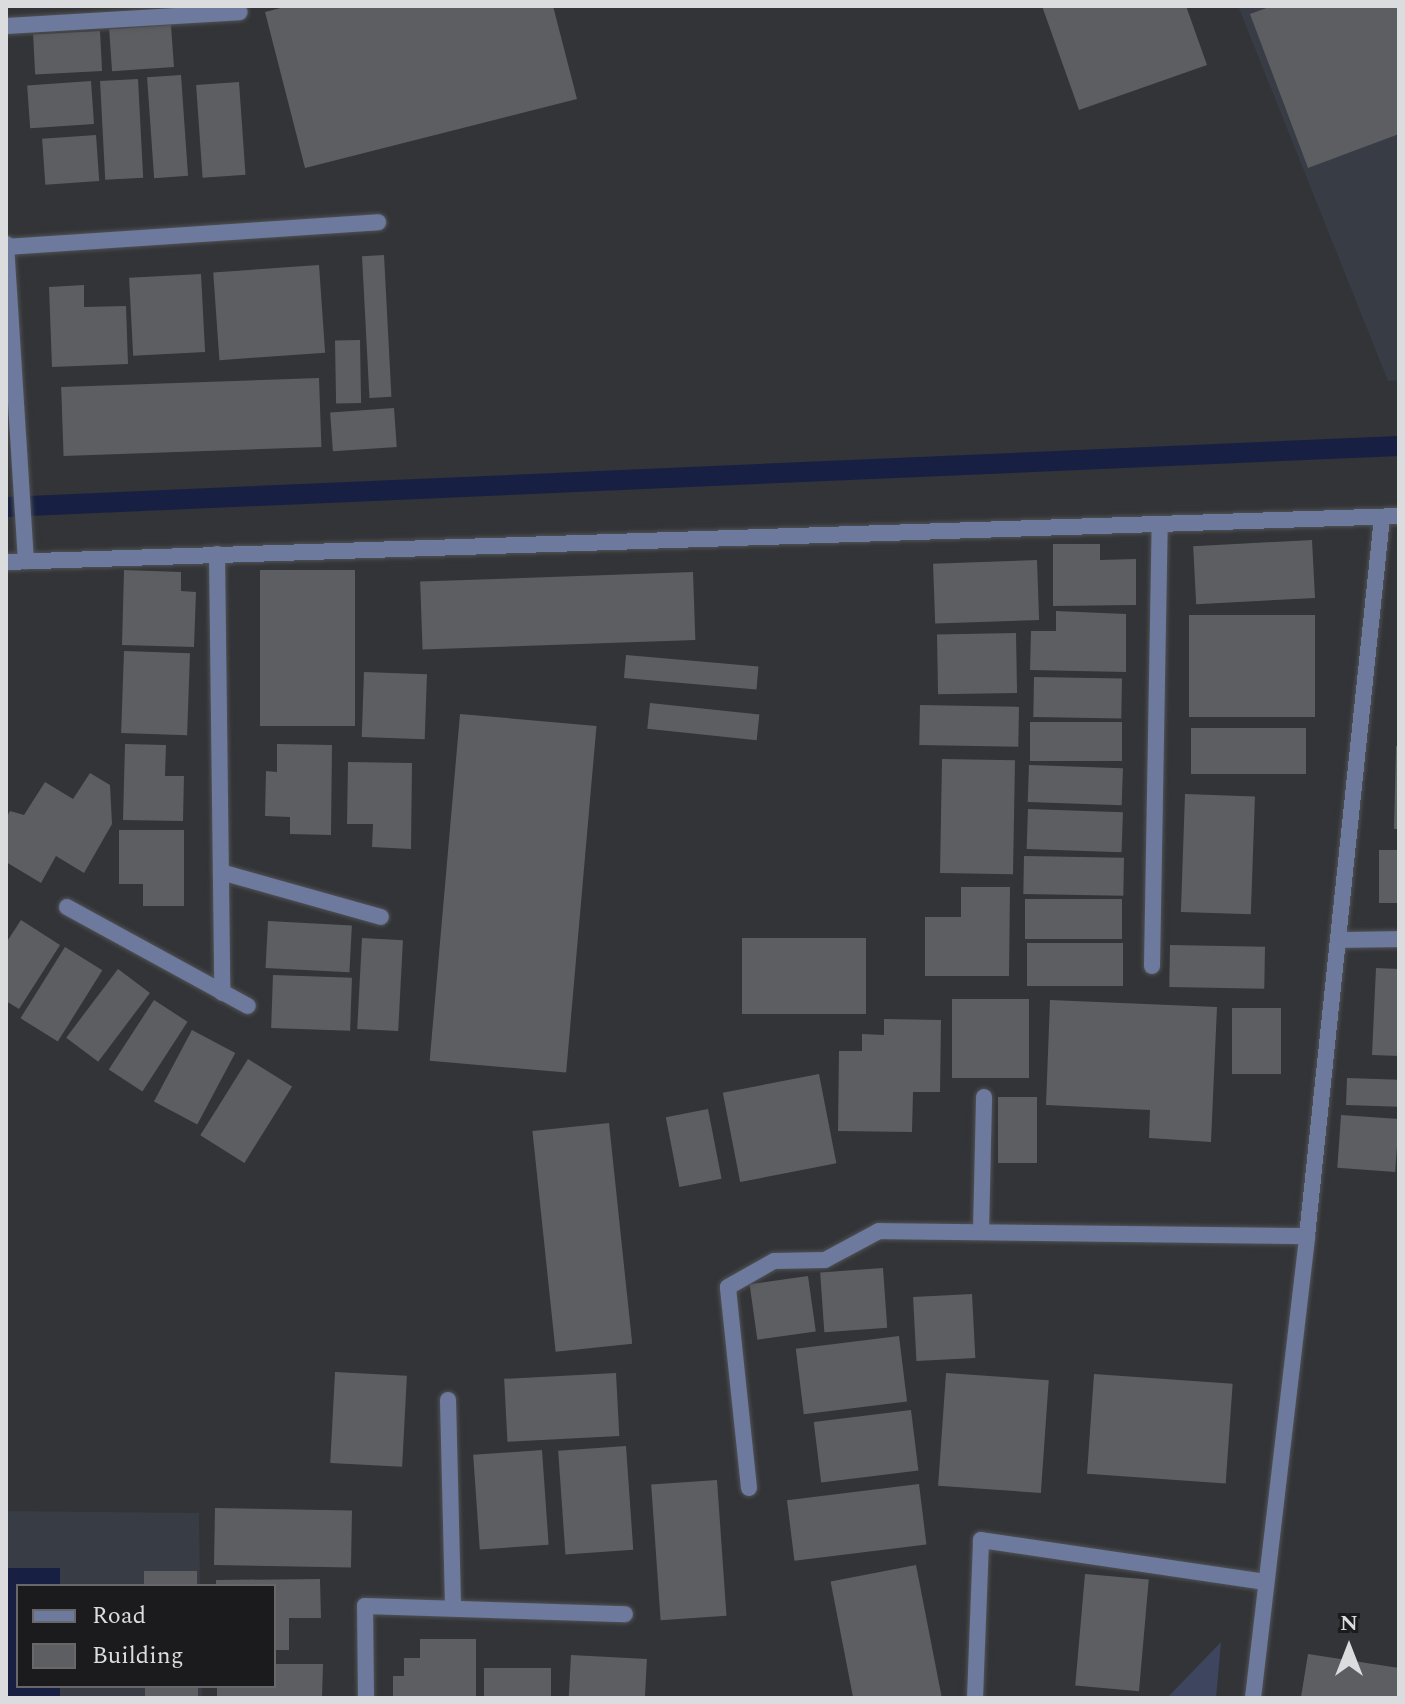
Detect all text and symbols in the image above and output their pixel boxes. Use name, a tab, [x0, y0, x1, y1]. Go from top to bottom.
legend	[16, 1584, 276, 1688]
text: Road	[92, 1598, 146, 1634]
text: N	[1340, 1607, 1358, 1640]
north arrow	[1309, 1608, 1389, 1688]
text: Building	[92, 1638, 184, 1674]

